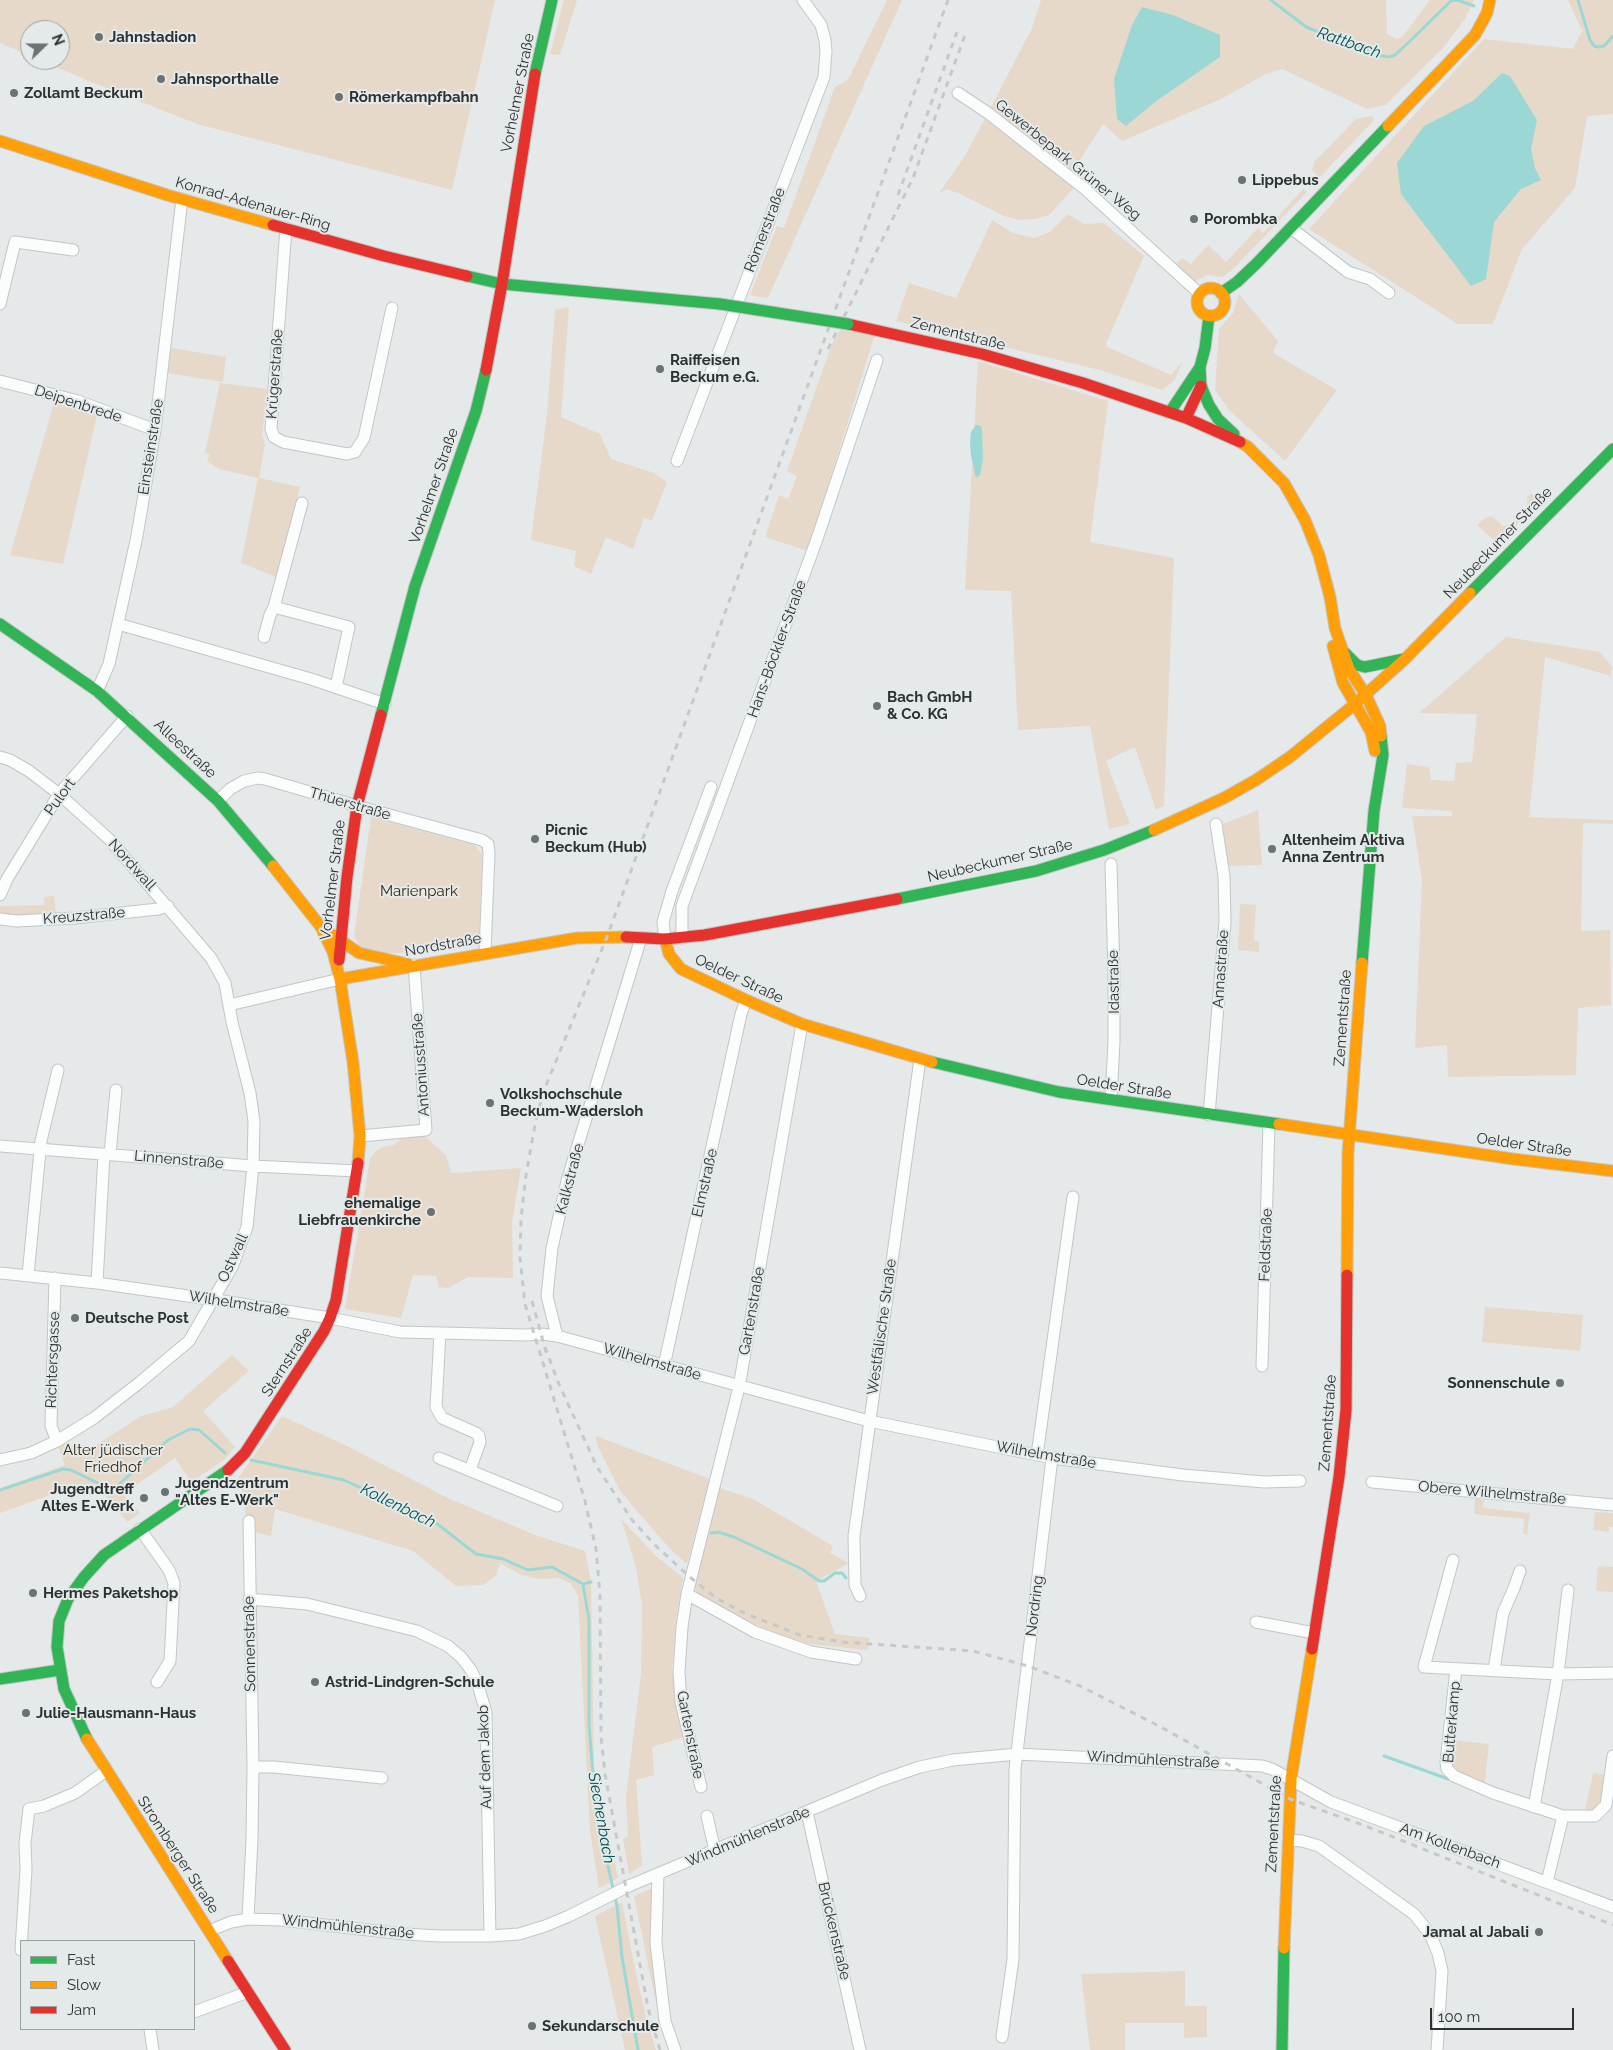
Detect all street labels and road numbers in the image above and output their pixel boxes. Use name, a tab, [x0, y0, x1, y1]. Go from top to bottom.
street label: Vorhelmer Straße	[498, 32, 538, 154]
street label: Gewerbepark Grüner Weg	[992, 96, 1144, 224]
street label: Konrad-Adenauer-Ring	[173, 173, 333, 235]
street label: Römerstraße	[741, 185, 789, 275]
street label: Zementstraße	[909, 314, 1007, 354]
street label: Krügerstraße	[263, 329, 287, 419]
street label: Deipenbrede	[32, 381, 124, 427]
street label: Einsteinstraße	[135, 398, 167, 496]
street label: Vorhelmer Straße	[406, 426, 462, 546]
street label: Neubeckumer Straße	[1440, 483, 1556, 603]
street label: Hans-Böckler-Straße	[744, 578, 810, 720]
street label: Alleestraße	[150, 716, 220, 782]
street label: Pulort	[41, 775, 79, 819]
street label: Thüerstraße	[307, 784, 393, 824]
street label: Vorhelmer Straße	[317, 819, 349, 941]
street label: Nordwall	[104, 836, 160, 894]
street label: Neubeckumer Straße	[926, 836, 1074, 886]
street label: Kreuzstraße	[42, 903, 126, 929]
street label: Nordstraße	[403, 929, 483, 961]
street label: Annastraße	[1209, 929, 1233, 1009]
street label: Idastraße	[1104, 950, 1124, 1014]
street label: Oelder Straße	[692, 951, 786, 1007]
street label: Zementstraße	[1331, 969, 1355, 1067]
street label: Antoniusstraße	[408, 1013, 434, 1117]
street label: Oelder Straße	[1075, 1071, 1173, 1103]
street label: Oelder Straße	[1475, 1129, 1573, 1161]
street label: Kalkstraße	[552, 1142, 588, 1216]
street label: Linnenstraße	[133, 1147, 225, 1173]
street label: Elmstraße	[688, 1147, 722, 1219]
street label: Feldstraße	[1256, 1208, 1276, 1282]
street label: Ostwall	[214, 1231, 252, 1285]
street label: Westfälische Straße	[864, 1258, 900, 1396]
street label: Gartenstraße	[735, 1265, 769, 1357]
street label: Wilhelmstraße	[188, 1287, 290, 1321]
street label: Richtersgasse	[42, 1311, 64, 1409]
street label: Sternstraße	[258, 1324, 316, 1400]
street label: Wilhelmstraße	[601, 1339, 703, 1385]
street label: Zementstraße	[1316, 1374, 1340, 1472]
street label: Wilhelmstraße	[995, 1437, 1097, 1473]
street label: Obere Wilhelmstraße	[1417, 1478, 1567, 1508]
street label: Nordring	[1022, 1574, 1048, 1638]
street label: Sonnenstraße	[240, 1596, 260, 1692]
street label: Butterkamp	[1439, 1680, 1465, 1764]
street label: Gartenstraße	[673, 1689, 707, 1781]
street label: Auf dem Jakob	[474, 1705, 496, 1809]
street label: Windmühlenstraße	[1086, 1748, 1220, 1772]
street label: Zementstraße	[1262, 1775, 1286, 1873]
street label: Stromberger Straße	[133, 1793, 223, 1917]
street label: Windmühlenstraße	[683, 1803, 813, 1871]
street label: Am Kollenbach	[1397, 1819, 1503, 1873]
street label: Brückenstraße	[814, 1880, 854, 1982]
street label: Windmühlenstraße	[281, 1911, 415, 1943]

